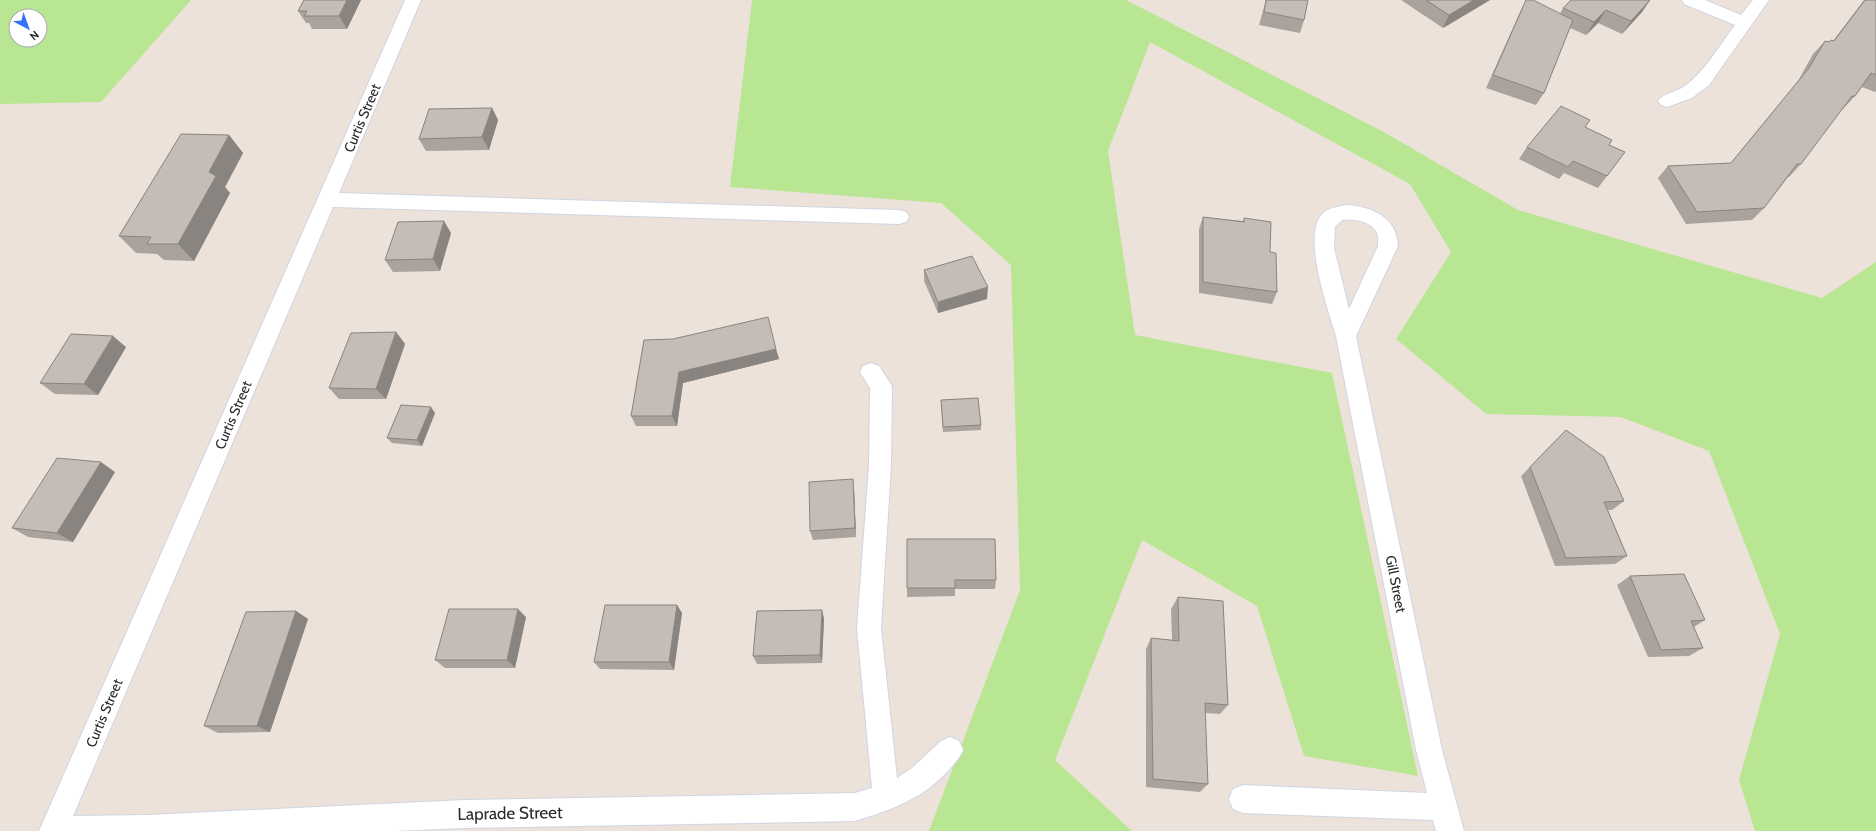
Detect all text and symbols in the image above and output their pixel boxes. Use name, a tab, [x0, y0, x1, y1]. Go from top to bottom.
north arrow	[8, 8, 48, 48]
text: N	[27, 28, 42, 43]
street label: Curtis Street	[339, 81, 385, 155]
street label: Curtis Street	[210, 378, 256, 452]
street label: Gill Street	[1382, 554, 1410, 614]
street label: Curtis Street	[81, 676, 127, 750]
street label: Laprade Street	[457, 802, 563, 824]

